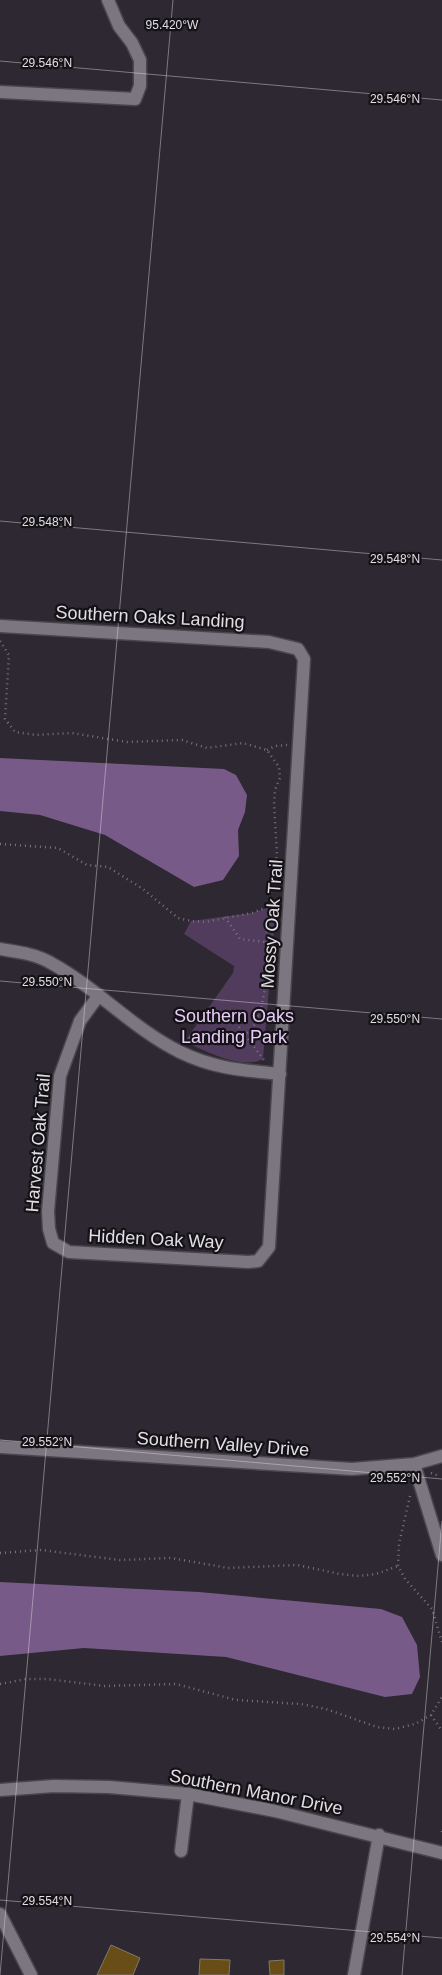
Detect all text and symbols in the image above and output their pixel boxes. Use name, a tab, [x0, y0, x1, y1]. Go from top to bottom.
text: 95.420°W	[146, 18, 199, 32]
text: 29.546°N	[22, 56, 72, 70]
text: 29.546°N	[370, 92, 420, 106]
text: 29.548°N	[22, 515, 72, 529]
text: 29.548°N	[370, 552, 420, 566]
street label: Southern Oaks Landing	[55, 602, 245, 632]
street label: Mossy Oak Trail	[258, 859, 286, 989]
text: 29.550°N	[22, 975, 72, 989]
park label: Southern Oaks Landing Park	[174, 1006, 294, 1047]
text: 29.550°N	[370, 1012, 420, 1026]
street label: Harvest Oak Trail	[22, 1073, 54, 1213]
street label: Hidden Oak Way	[88, 1225, 224, 1253]
street label: Southern Valley Drive	[136, 1428, 310, 1460]
text: 29.552°N	[22, 1435, 72, 1449]
text: 29.552°N	[370, 1471, 420, 1485]
street label: Southern Manor Drive	[168, 1765, 344, 1819]
text: 29.554°N	[22, 1894, 72, 1908]
text: 29.554°N	[370, 1931, 420, 1945]

